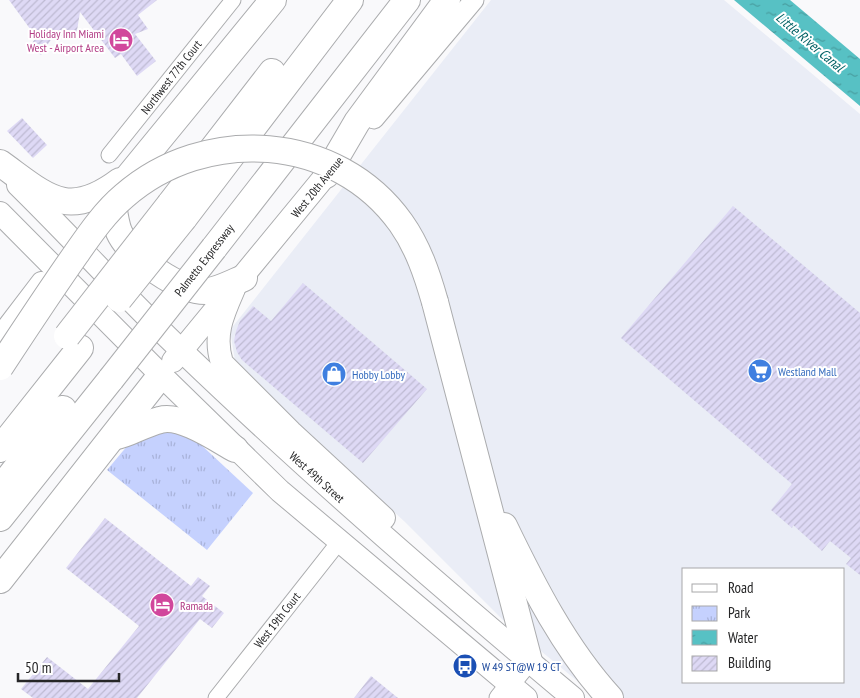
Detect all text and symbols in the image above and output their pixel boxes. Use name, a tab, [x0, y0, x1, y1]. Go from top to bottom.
water label: Little River Canal	[772, 8, 849, 77]
place label: Holiday Inn Miami West - Airport Area	[27, 26, 104, 55]
hotel icon: Holiday Inn Miami West - Airport Area	[108, 27, 134, 53]
street label: Northwest 77th Court	[137, 36, 205, 117]
street label: West 20th Avenue	[288, 153, 346, 221]
street label: Palmetto Expressway	[171, 220, 237, 299]
supermarket icon: Westland Mall	[747, 358, 773, 384]
shop icon: Hobby Lobby	[321, 361, 347, 387]
place label: Westland Mall	[778, 364, 837, 379]
place label: Hobby Lobby	[352, 367, 406, 382]
street label: West 49th Street	[286, 448, 348, 506]
legend	[682, 568, 845, 683]
text: Road	[728, 578, 754, 597]
street label: West 19th Court	[251, 588, 304, 651]
hotel icon: Ramada	[149, 592, 175, 618]
place label: Ramada	[180, 598, 213, 613]
text: Park	[728, 603, 750, 622]
text: Water	[728, 628, 759, 647]
scale bar	[18, 650, 119, 682]
bus stop icon: W 49 ST@W 19 CT	[452, 653, 478, 679]
text: Building	[728, 653, 771, 672]
text: 50 m	[25, 658, 51, 677]
place label: W 49 ST@W 19 CT	[482, 659, 561, 674]

